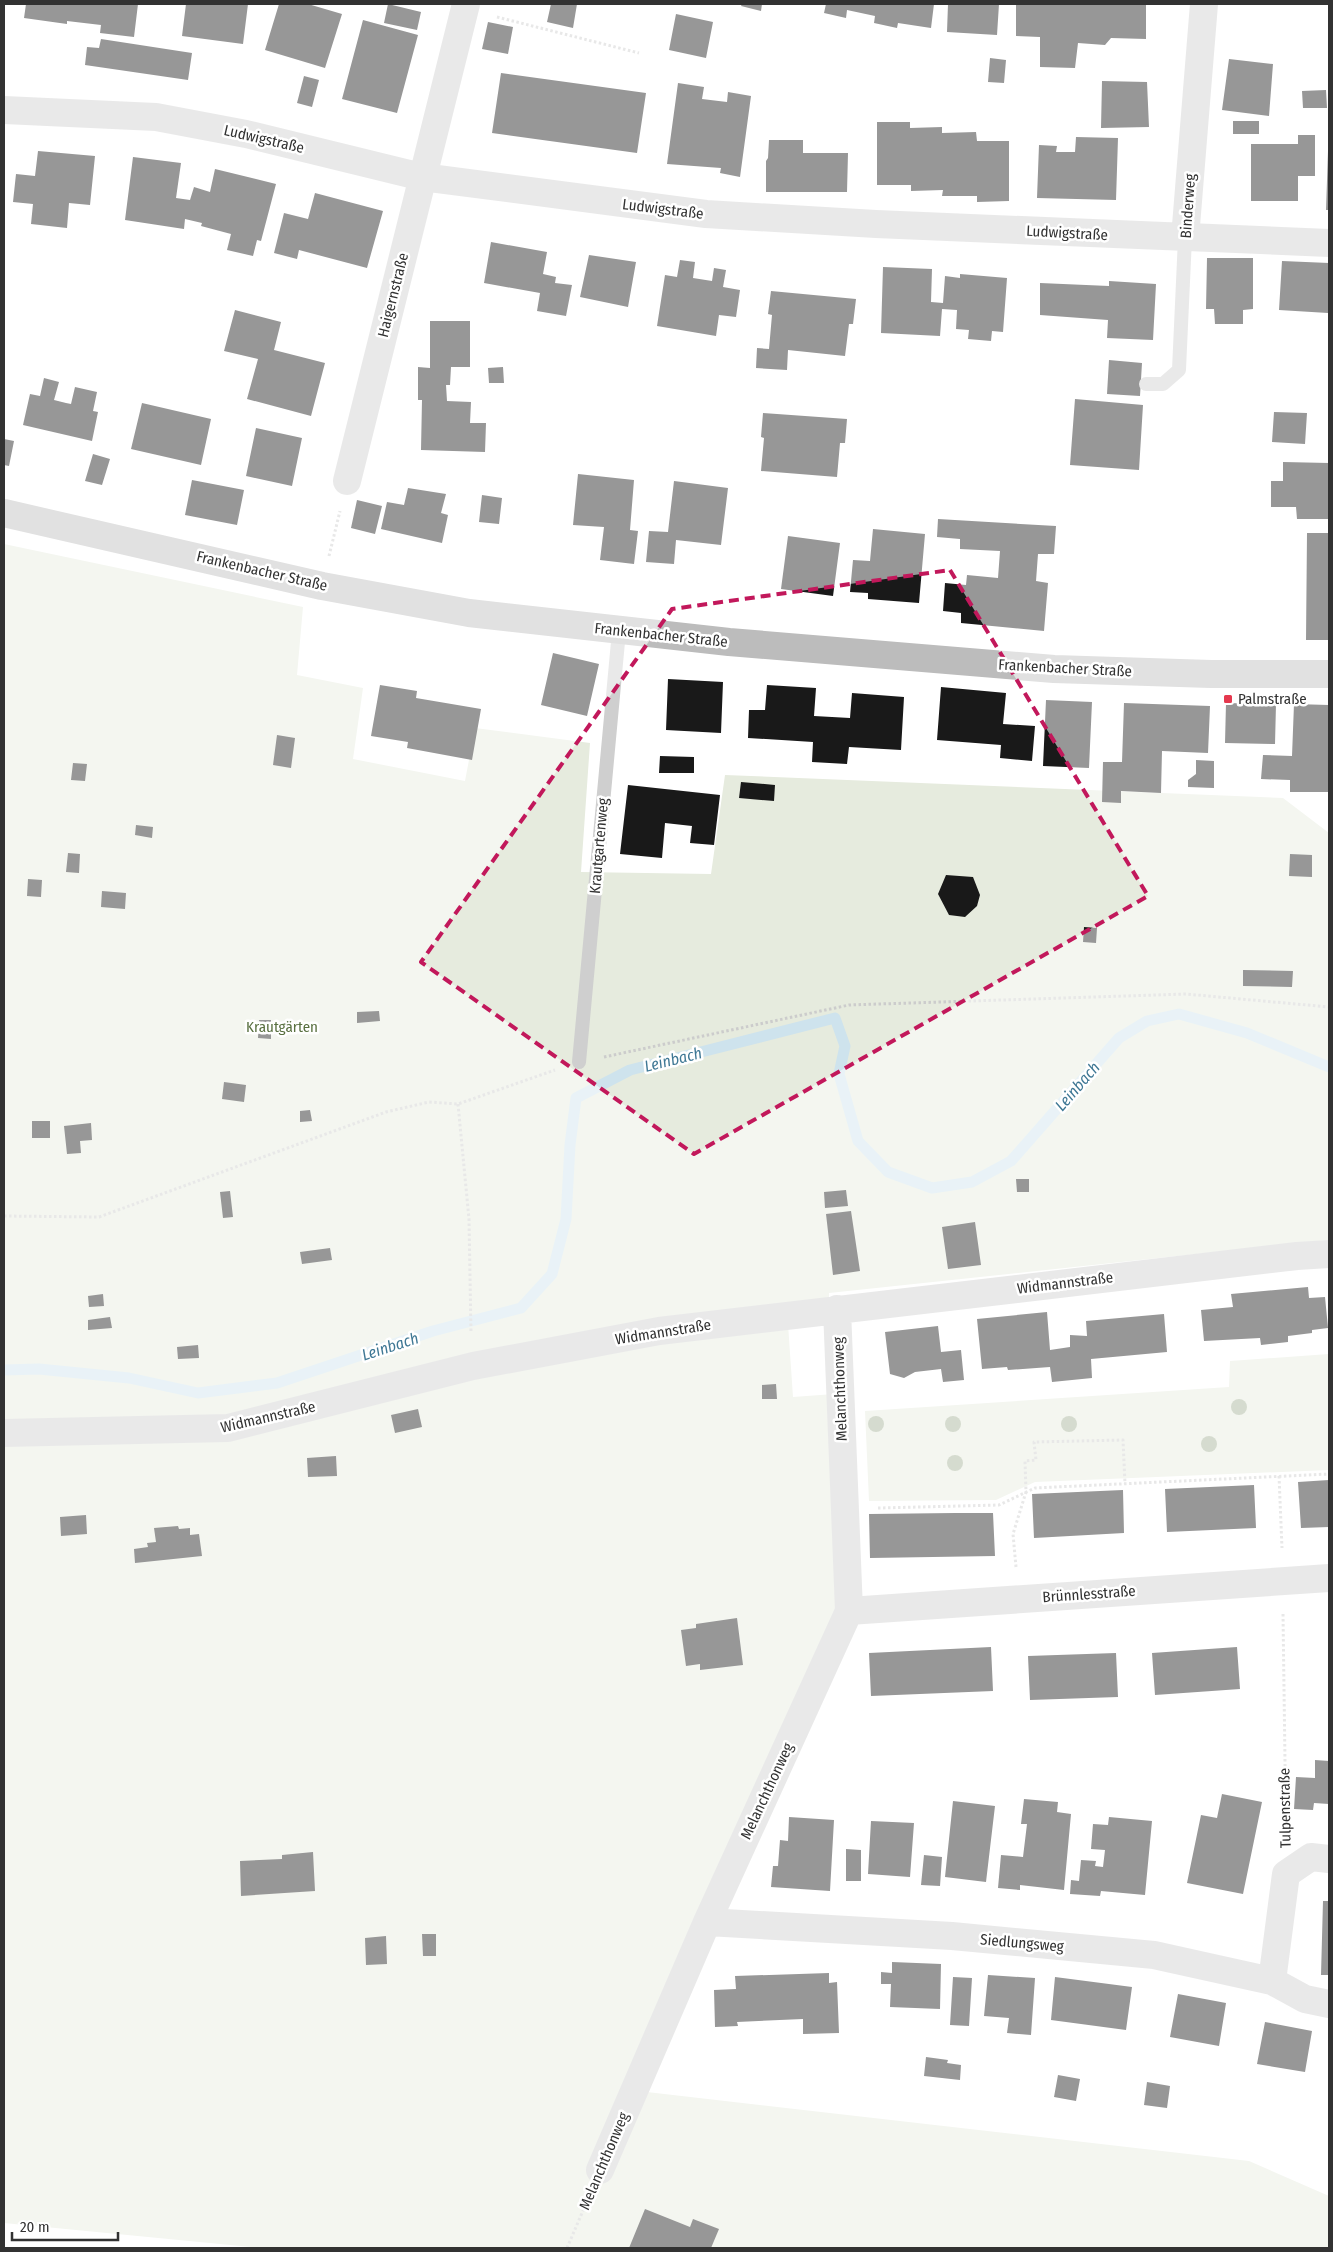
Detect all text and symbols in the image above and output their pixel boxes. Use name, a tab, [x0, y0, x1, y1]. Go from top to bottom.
street label: Ludwigstraße	[222, 121, 306, 157]
street label: Binderweg	[1177, 173, 1199, 239]
street label: Ludwigstraße	[621, 195, 705, 223]
street label: Ludwigstraße	[1026, 222, 1108, 244]
street label: Haigernstraße	[374, 251, 412, 339]
street label: Frankenbacher Straße	[195, 547, 329, 595]
street label: Frankenbacher Straße	[594, 619, 728, 651]
street label: Frankenbacher Straße	[998, 656, 1132, 680]
place label: Palmstraße	[1238, 690, 1307, 708]
marker: Palmstraße	[1222, 693, 1234, 705]
street label: Krautgartenweg	[586, 797, 612, 895]
park label: Krautgärten	[246, 1018, 318, 1036]
water label: Leinbach	[642, 1043, 704, 1076]
water label: Leinbach	[1051, 1058, 1104, 1115]
street label: Widmannstraße	[1016, 1268, 1114, 1298]
street label: Widmannstraße	[614, 1316, 712, 1348]
water label: Leinbach	[359, 1328, 421, 1365]
street label: Melanchthonweg	[829, 1336, 851, 1442]
street label: Widmannstraße	[219, 1397, 317, 1437]
street label: Brünnlesstraße	[1042, 1582, 1136, 1606]
street label: Melanchthonweg	[737, 1740, 797, 1842]
street label: Tulpenstraße	[1275, 1768, 1295, 1848]
street label: Siedlungsweg	[979, 1930, 1065, 1956]
street label: Melanchthonweg	[575, 2109, 633, 2213]
scale bar	[12, 2210, 119, 2242]
text: 20 m	[20, 2218, 50, 2236]

